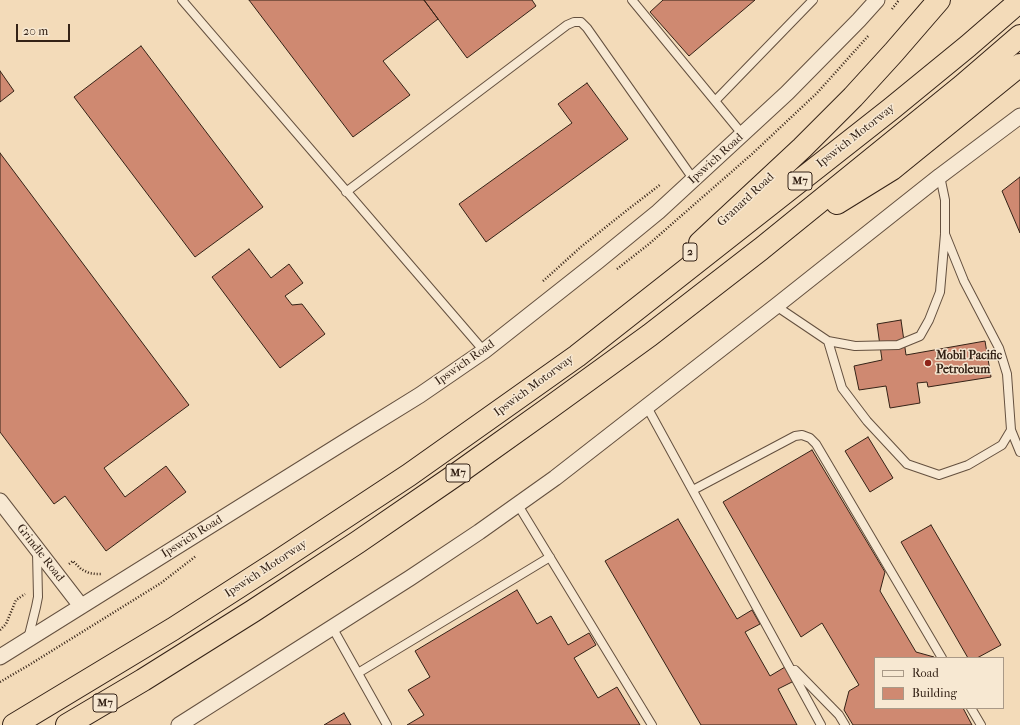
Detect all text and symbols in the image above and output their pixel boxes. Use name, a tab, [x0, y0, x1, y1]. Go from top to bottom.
scale bar	[18, 16, 72, 42]
text: 20 m	[23, 24, 48, 38]
street label: Ipswich Motorway	[814, 101, 898, 171]
street label: Ipswich Road	[685, 130, 747, 188]
street label: Granard Road	[715, 170, 777, 230]
road number: M7	[788, 172, 812, 190]
road number: 2	[683, 243, 697, 261]
street label: Ipswich Road	[433, 337, 497, 389]
place label: Mobil Pacific Petroleum	[936, 349, 1002, 377]
street label: Ipswich Motorway	[491, 352, 577, 420]
marker: Mobil Pacific Petroleum	[923, 358, 933, 368]
road number: M7	[446, 464, 470, 482]
street label: Ipswich Road	[159, 513, 225, 561]
street label: Grindle Road	[13, 521, 67, 585]
street label: Ipswich Motorway	[222, 537, 310, 601]
legend	[874, 657, 1004, 709]
text: Road	[912, 666, 939, 680]
text: Building	[912, 686, 957, 700]
road number: M7	[93, 694, 117, 712]

